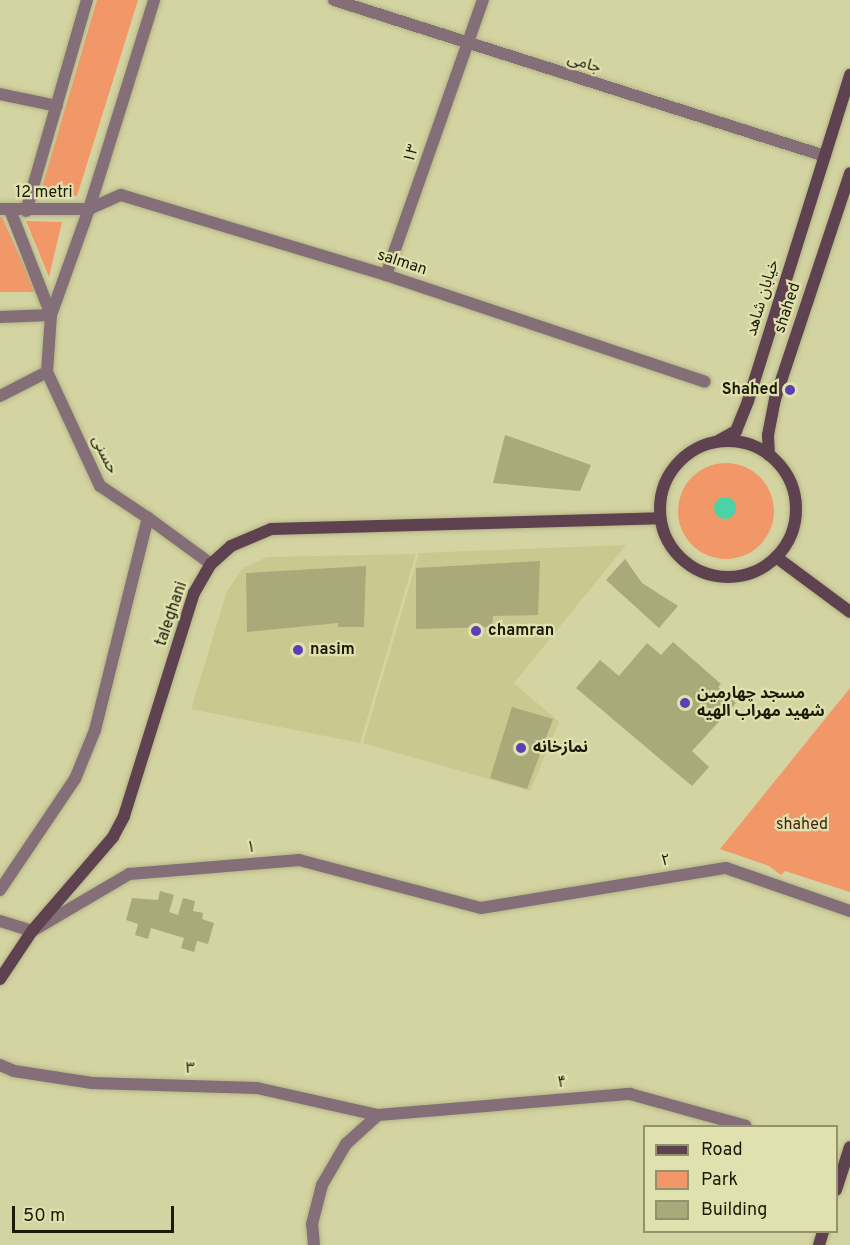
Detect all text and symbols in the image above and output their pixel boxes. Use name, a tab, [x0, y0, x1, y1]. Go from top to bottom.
street label: جامی	[565, 50, 603, 78]
street label: ۱۳	[400, 142, 424, 166]
street label: 12 metri	[15, 183, 73, 203]
street label: salman	[375, 246, 429, 280]
street label: خیابان شاهد	[742, 258, 784, 338]
street label: shahed	[771, 280, 805, 336]
place label: Shahed	[722, 380, 778, 400]
marker: Shahed	[783, 383, 797, 397]
street label: حسنی	[87, 433, 121, 477]
street label: taleghani	[152, 579, 192, 649]
place label: chamran	[488, 621, 554, 641]
marker: chamran	[469, 624, 483, 638]
place label: nasim	[310, 640, 355, 660]
marker: nasim	[291, 643, 305, 657]
place label: مسجد چهارمین شهید مهراب الهیه	[697, 684, 825, 722]
marker: مسجد چهارمین شهید مهراب الهیه	[678, 696, 692, 710]
place label: نمازخانه	[533, 738, 588, 758]
marker: نمازخانه	[514, 741, 528, 755]
park label: shahed	[776, 815, 828, 835]
street label: ۱	[246, 838, 256, 858]
street label: ۲	[660, 851, 672, 871]
street label: ۳	[185, 1059, 195, 1079]
street label: ۴	[557, 1073, 567, 1093]
legend	[643, 1125, 838, 1233]
text: Road	[701, 1139, 743, 1162]
text: Park	[701, 1169, 738, 1192]
scale bar	[15, 1194, 177, 1232]
text: Building	[701, 1199, 767, 1222]
text: 50 m	[23, 1205, 65, 1228]

